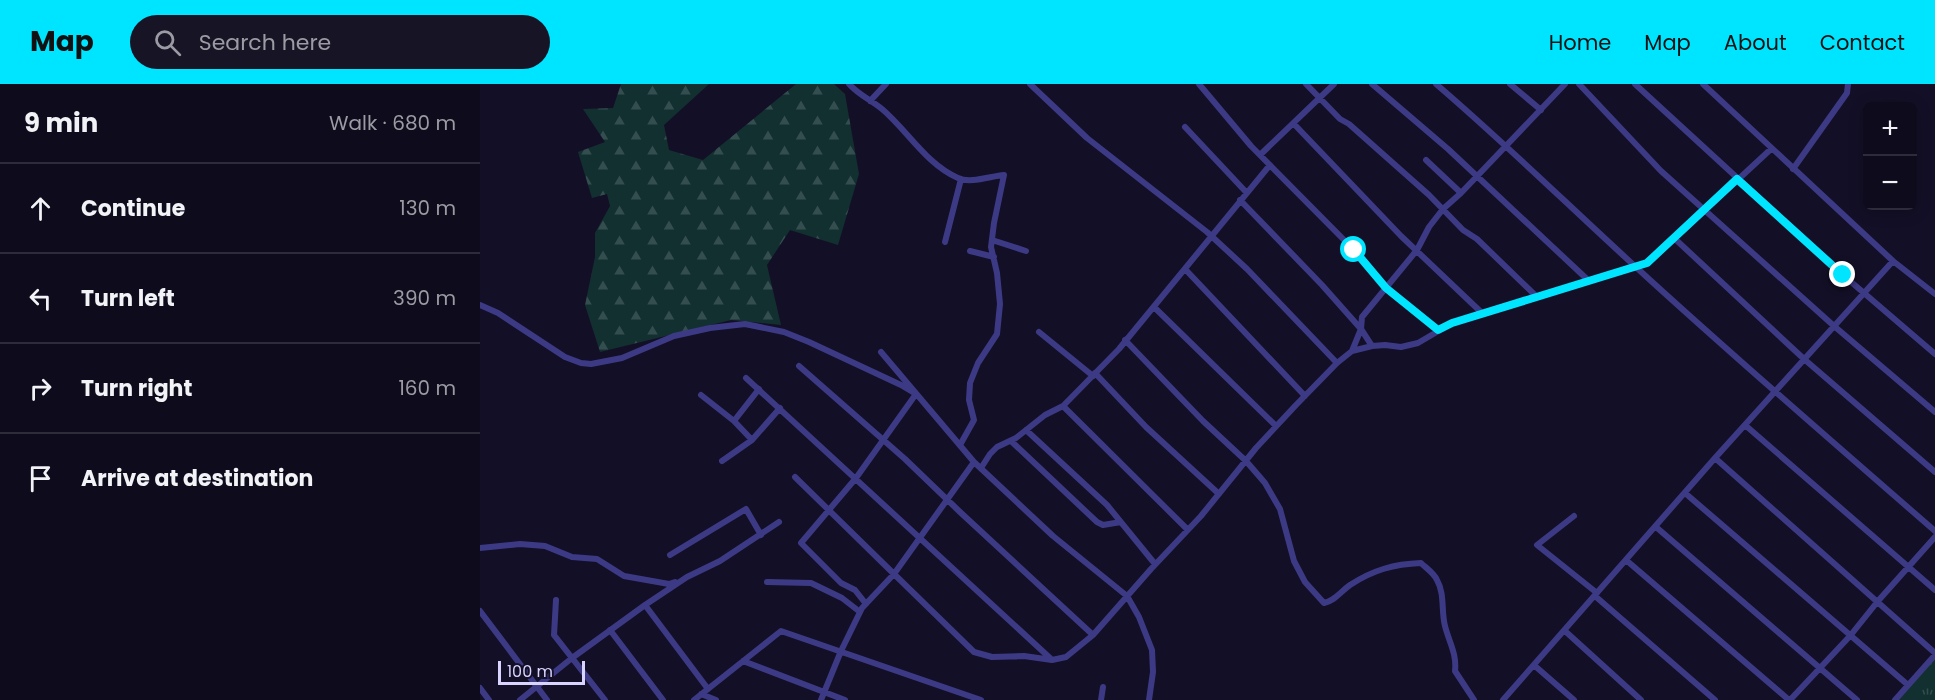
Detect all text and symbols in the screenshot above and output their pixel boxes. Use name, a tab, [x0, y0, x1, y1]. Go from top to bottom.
search box	[130, 15, 550, 69]
text: Map	[30, 22, 94, 61]
icon: search	[151, 26, 184, 59]
text: Search here	[199, 27, 331, 58]
text: Home	[1549, 28, 1611, 57]
text: Map	[1644, 28, 1691, 57]
text: About	[1724, 28, 1787, 57]
text: Contact	[1820, 28, 1905, 57]
map controls	[1863, 102, 1917, 210]
button: +	[1863, 102, 1917, 156]
text: 9 min	[24, 105, 98, 141]
text: Walk · 680 m	[329, 109, 456, 137]
button: −	[1863, 156, 1917, 210]
icon: ahead	[24, 192, 57, 225]
text: Continue	[81, 193, 185, 224]
text: 130 m	[399, 194, 456, 222]
route start	[1340, 236, 1366, 262]
route end	[1829, 261, 1855, 287]
icon: left	[24, 282, 57, 315]
text: Turn left	[81, 283, 175, 314]
text: 390 m	[393, 284, 456, 312]
icon: right	[24, 372, 57, 405]
text: Turn right	[81, 373, 192, 404]
text: 160 m	[398, 374, 456, 402]
icon: arrive	[24, 462, 57, 495]
text: Arrive at destination	[81, 463, 313, 494]
scale bar	[498, 658, 585, 686]
text: 100 m	[507, 660, 553, 683]

